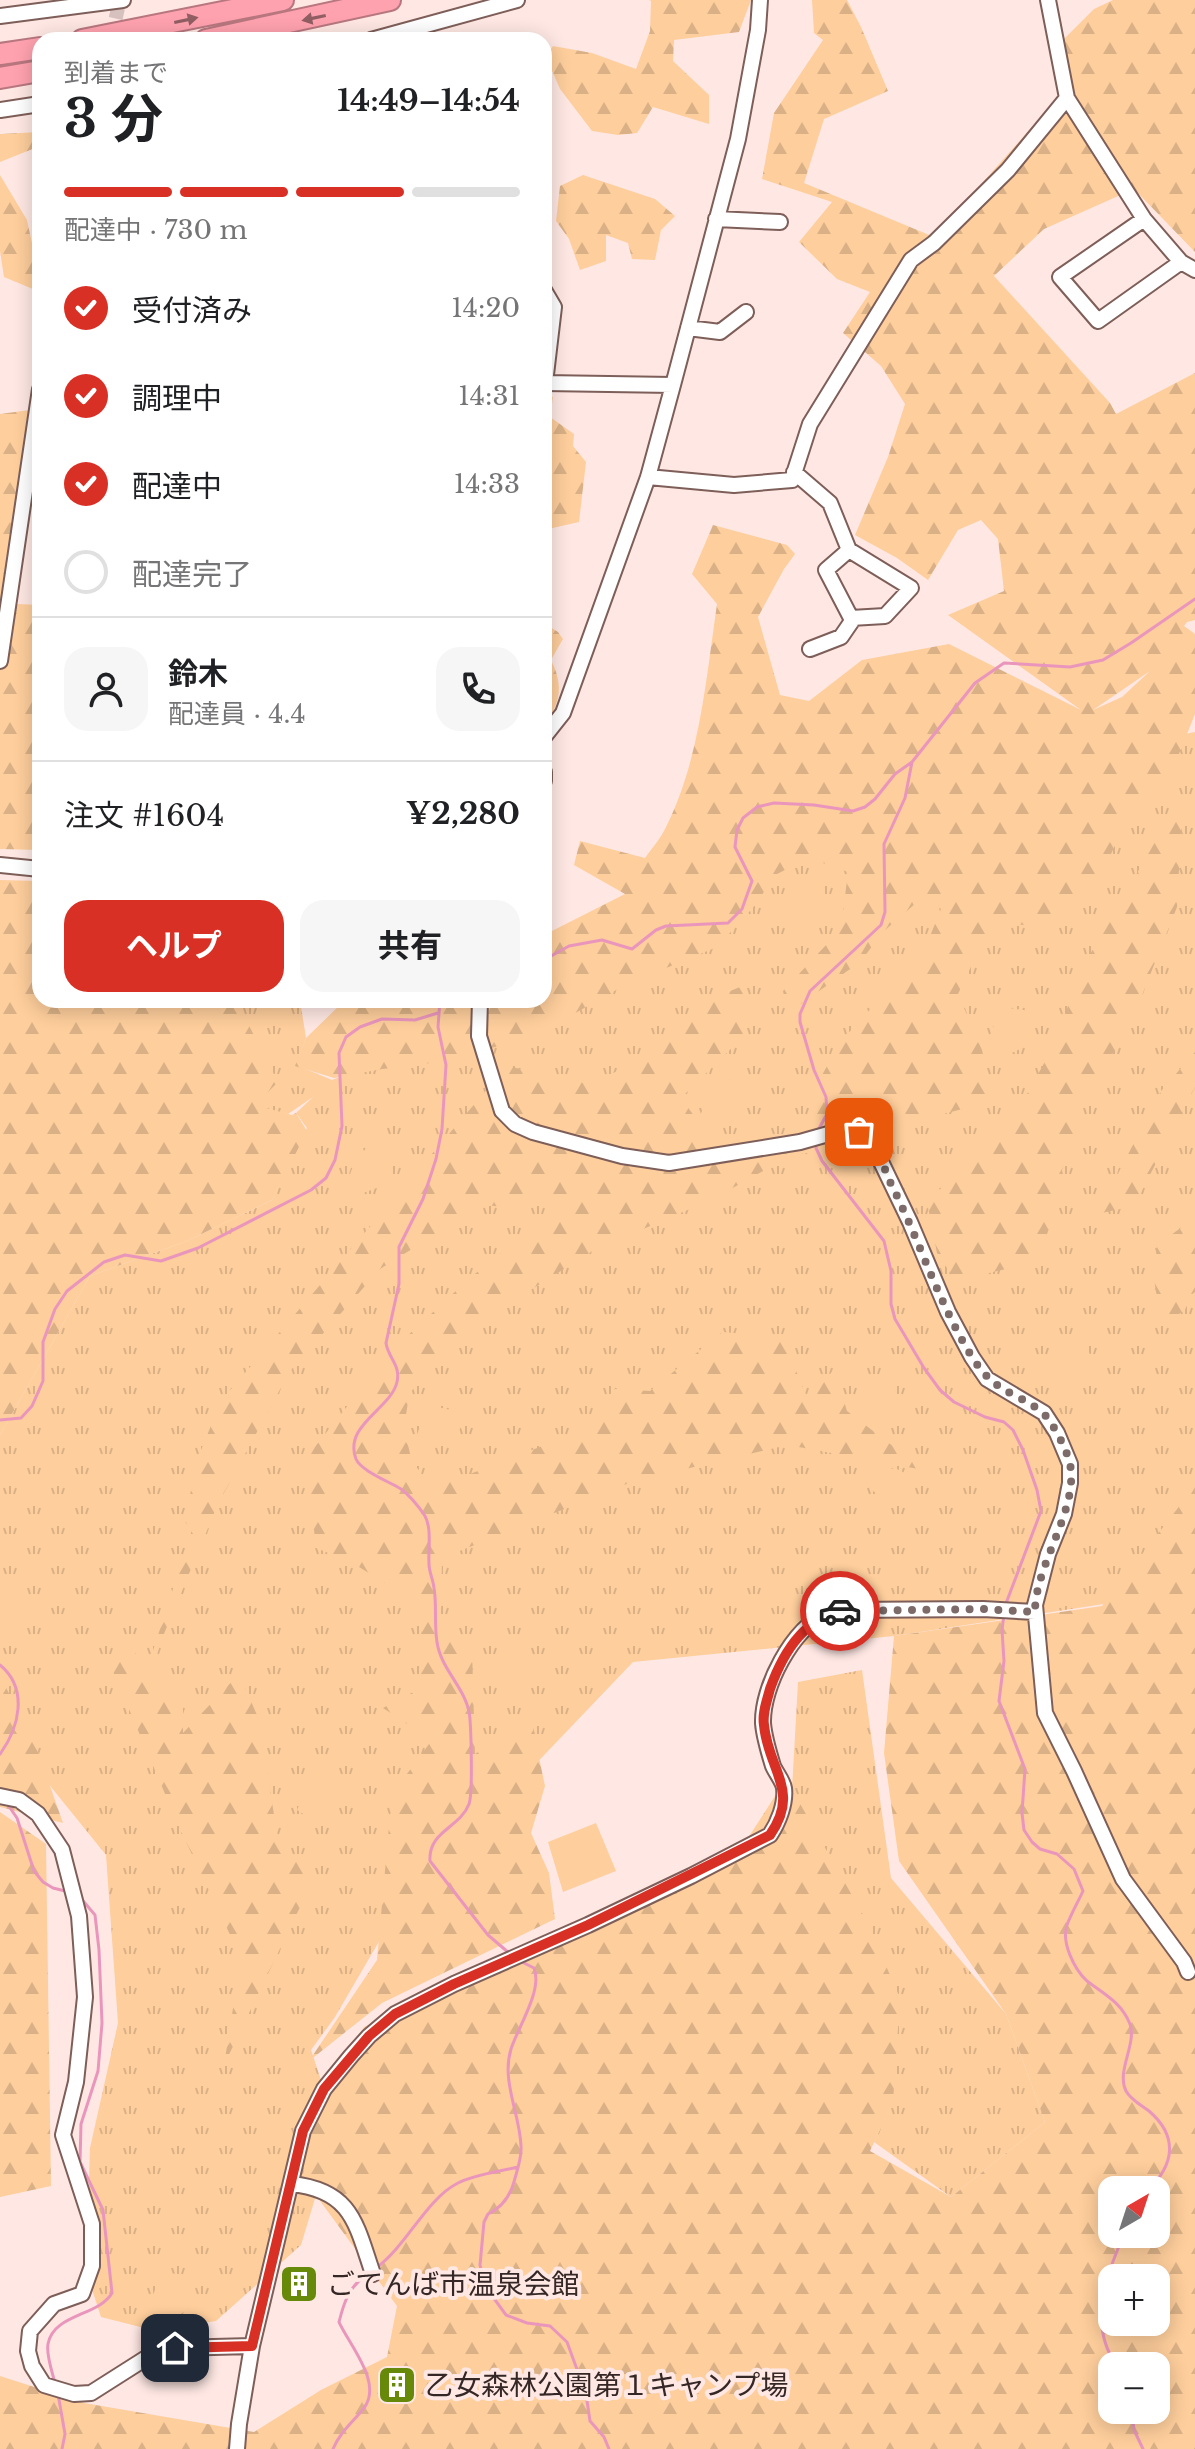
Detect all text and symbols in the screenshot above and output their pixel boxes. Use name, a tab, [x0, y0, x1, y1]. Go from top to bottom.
one-way arrow	[302, 12, 327, 25]
one-way arrow	[174, 13, 199, 26]
text: 到着まで	[64, 57, 168, 89]
text: 14:49–14:54	[337, 82, 520, 119]
text: 3 分	[64, 87, 163, 151]
text: 配達中 · 730 m	[64, 214, 247, 246]
icon: check	[64, 286, 108, 330]
text: 受付済み	[132, 292, 252, 329]
text: 14:20	[451, 292, 520, 324]
icon: check	[64, 374, 108, 418]
text: 調理中	[132, 380, 222, 417]
text: 14:31	[458, 380, 520, 412]
icon: check	[64, 462, 108, 506]
text: 配達中	[132, 468, 222, 505]
text: 14:33	[454, 468, 520, 500]
text: 配達完了	[132, 556, 252, 593]
button: person	[64, 647, 148, 731]
button: phone	[436, 647, 520, 731]
text: 鈴木	[168, 655, 228, 692]
text: 配達員 · 4.4	[168, 698, 306, 730]
text: ¥2,280	[406, 795, 520, 832]
text: 注文 #1604	[64, 797, 224, 834]
button: ヘルプ	[64, 900, 284, 992]
button: 共有	[300, 900, 520, 992]
pin	[825, 1098, 893, 1166]
icon: bag	[837, 1110, 881, 1154]
courier	[800, 1571, 880, 1651]
icon: car	[818, 1589, 862, 1633]
north arrow	[1098, 2176, 1170, 2248]
map controls	[1098, 2176, 1170, 2424]
building icon: ごてんば市温泉会館	[278, 2263, 320, 2305]
button: +	[1098, 2264, 1170, 2336]
place label: ごてんば市温泉会館	[327, 2267, 579, 2302]
pin	[141, 2314, 209, 2382]
icon: home	[153, 2326, 197, 2370]
button: −	[1098, 2352, 1170, 2424]
building icon: 乙女森林公園第１キャンプ場	[376, 2364, 418, 2406]
place label: 乙女森林公園第１キャンプ場	[425, 2368, 788, 2403]

